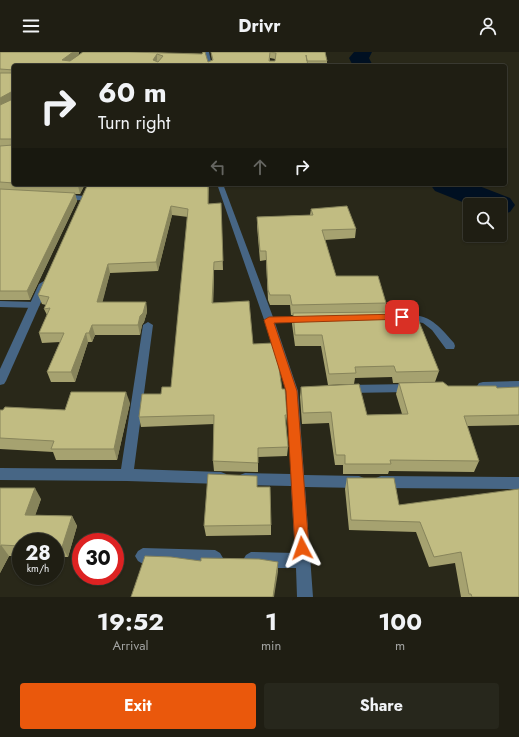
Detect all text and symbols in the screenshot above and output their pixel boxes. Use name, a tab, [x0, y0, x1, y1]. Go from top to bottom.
text: Drivr	[238, 13, 281, 39]
icon: menu	[20, 15, 42, 37]
icon: person	[477, 15, 499, 37]
text: 60 m	[98, 72, 167, 113]
icon: right	[32, 80, 84, 132]
text: Turn right	[98, 110, 170, 136]
icon: left	[207, 156, 229, 178]
icon: ahead	[249, 156, 271, 178]
icon: right	[291, 156, 313, 178]
map controls	[463, 198, 507, 242]
button: search	[463, 198, 507, 242]
pin	[385, 300, 419, 334]
icon: arrive	[391, 306, 413, 328]
position arrow	[281, 527, 323, 569]
speed limit sign: 30	[72, 533, 124, 585]
text: 28	[25, 539, 51, 568]
text: km/h	[27, 561, 49, 576]
text: 19:52	[97, 604, 164, 639]
text: 1	[265, 604, 277, 639]
text: 100	[378, 604, 422, 639]
text: Arrival	[113, 636, 148, 655]
text: min	[261, 636, 281, 655]
text: m	[395, 636, 405, 655]
button: Exit	[20, 683, 256, 729]
button: Share	[264, 683, 499, 729]

